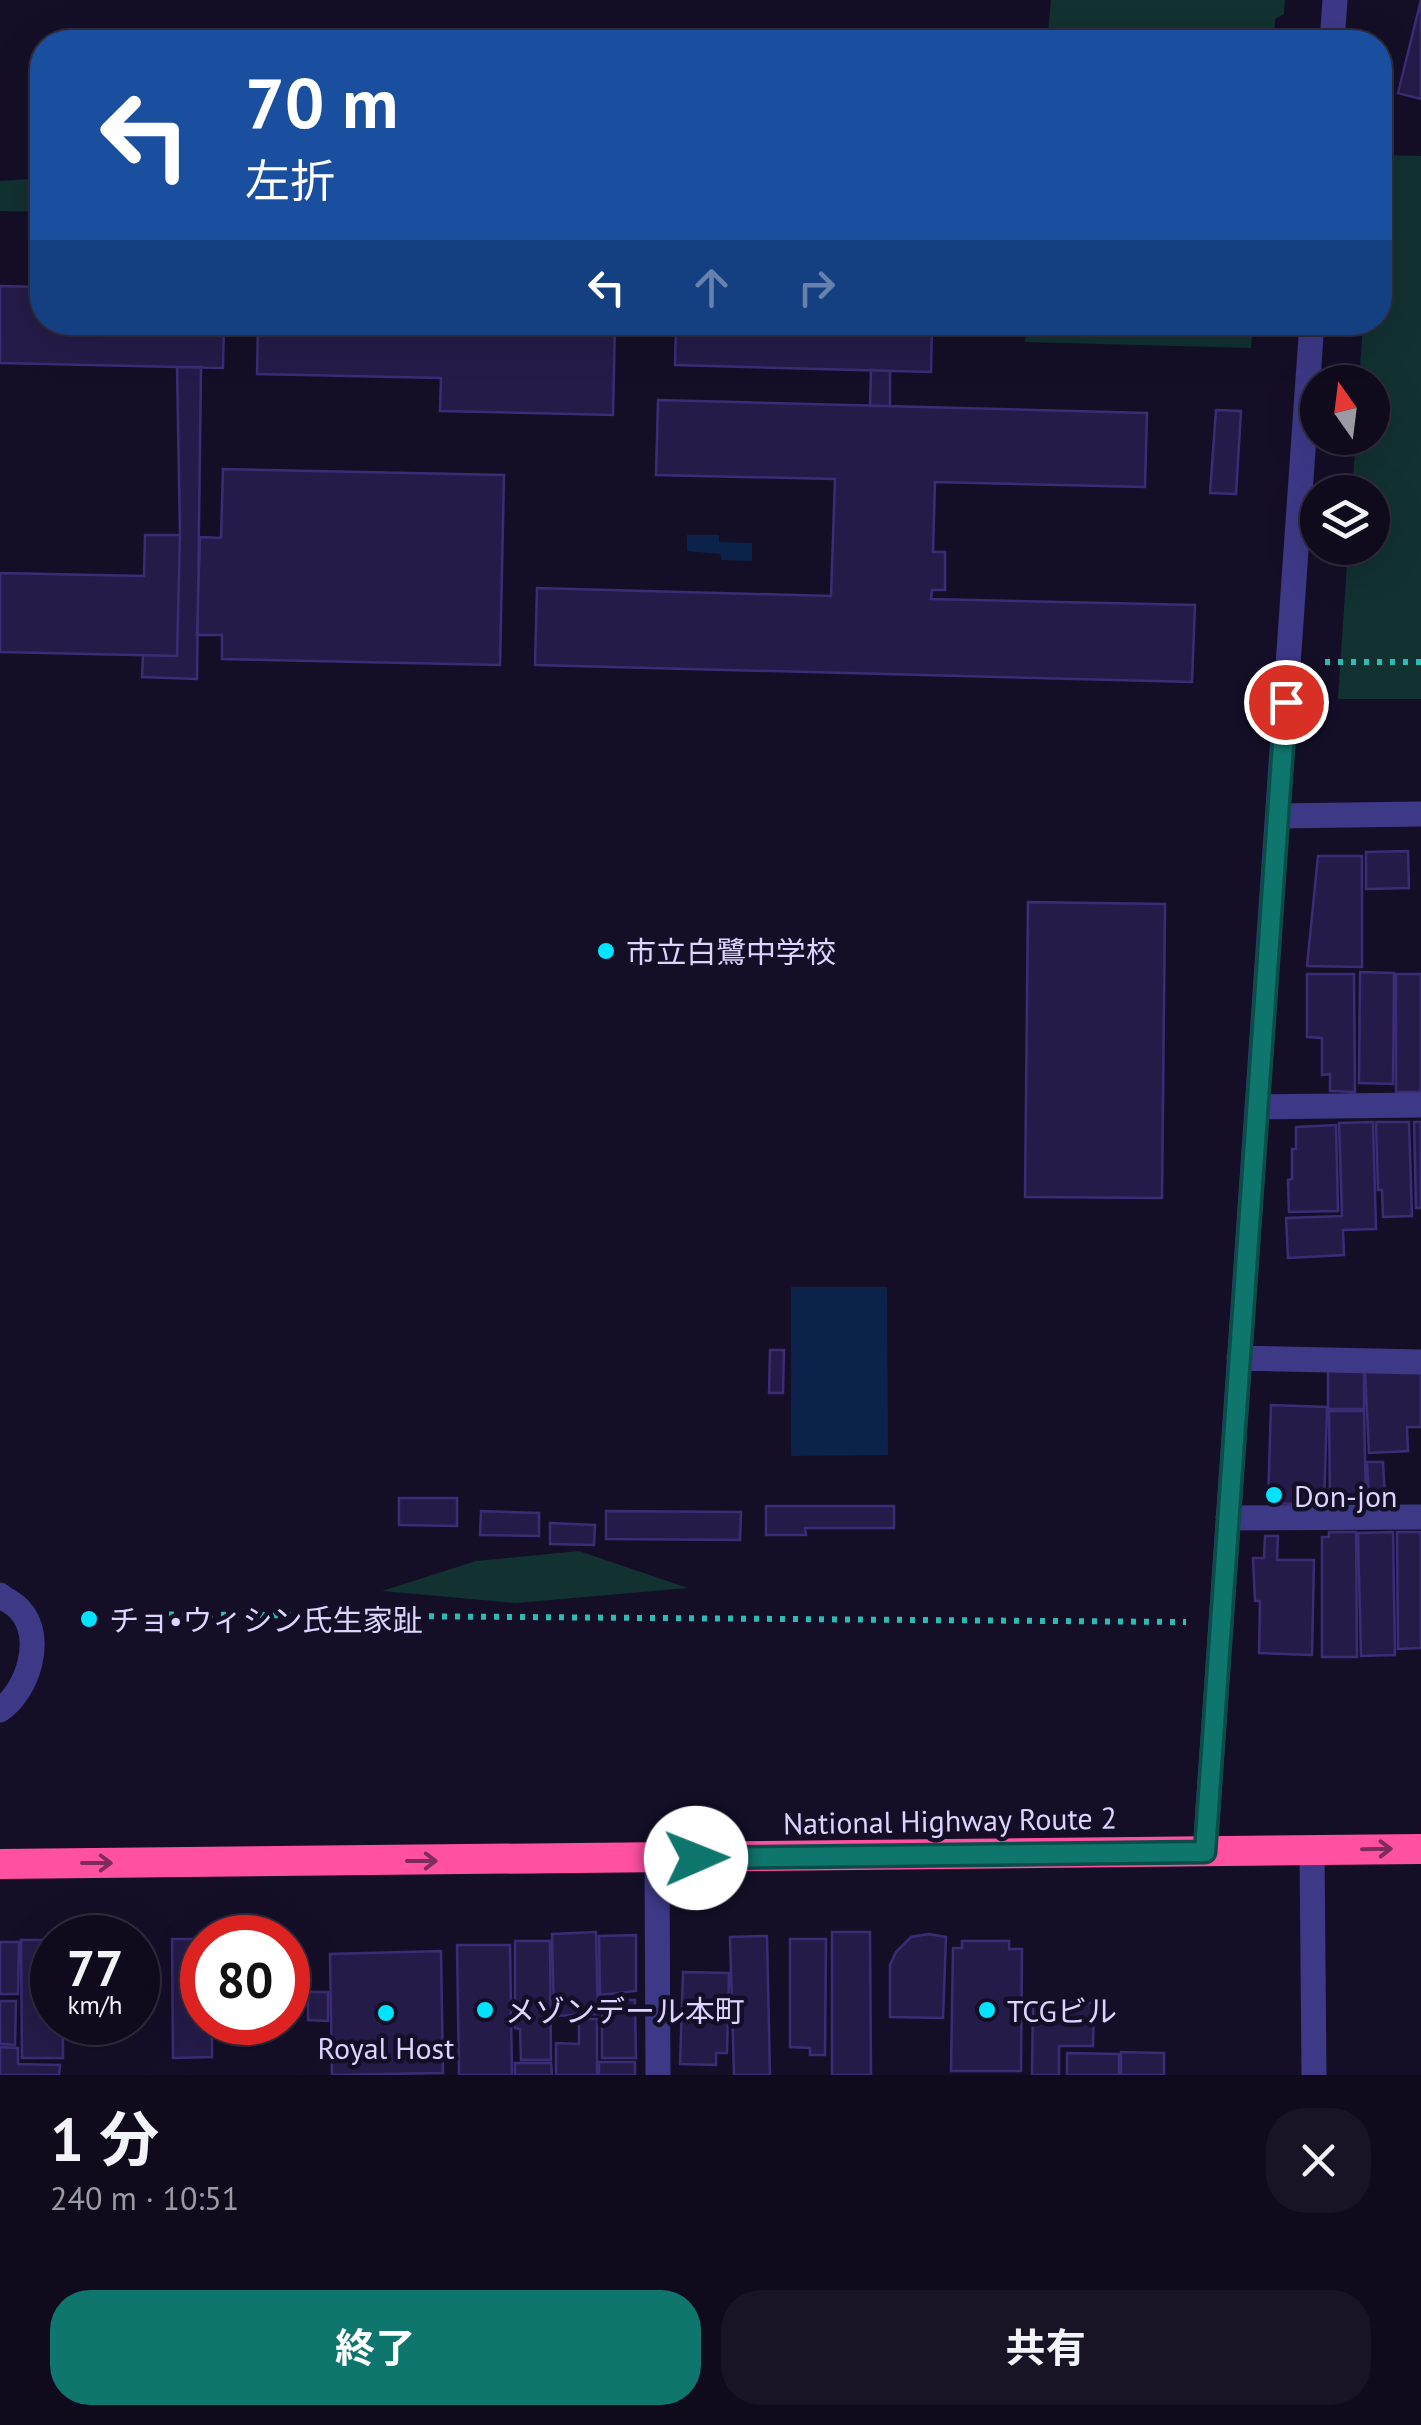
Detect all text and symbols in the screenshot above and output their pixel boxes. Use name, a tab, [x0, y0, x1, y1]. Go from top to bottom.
text: 70 m	[245, 57, 398, 147]
icon: left	[80, 70, 210, 200]
text: 左折	[245, 151, 335, 209]
icon: left	[579, 260, 634, 315]
icon: ahead	[684, 260, 739, 315]
icon: right	[789, 260, 844, 315]
north arrow	[1300, 365, 1390, 455]
map controls	[1300, 365, 1390, 565]
button: layers	[1300, 475, 1390, 565]
pin	[1244, 660, 1329, 745]
icon: arrive	[1259, 675, 1314, 730]
place label: 市立白鷺中学校	[626, 932, 836, 971]
marker: 市立白鷺中学校	[595, 940, 617, 962]
place label: Don-jon	[1294, 1476, 1397, 1515]
marker: Don-jon	[1263, 1484, 1285, 1506]
place label: チョ•ウィシン氏生家趾	[109, 1600, 423, 1639]
marker: チョ•ウィシン氏生家趾	[78, 1608, 100, 1630]
street label: National Highway Route 2	[783, 1798, 1117, 1842]
position arrow	[644, 1806, 748, 1910]
one-way arrow	[1361, 1840, 1393, 1859]
one-way arrow	[406, 1852, 438, 1870]
one-way arrow	[81, 1854, 113, 1873]
speed limit sign: 80	[180, 1915, 310, 2045]
text: 77	[67, 1935, 123, 2000]
text: km/h	[68, 1989, 122, 2021]
place label: メゾンデール本町	[505, 1991, 745, 2030]
place label: TCGビル	[1007, 1991, 1117, 2030]
marker: メゾンデール本町	[474, 1999, 496, 2021]
marker: TCGビル	[976, 1999, 998, 2021]
marker: Royal Host	[375, 2002, 397, 2024]
place label: Royal Host	[318, 2028, 454, 2067]
text: 1 分	[50, 2100, 159, 2178]
button: close	[1266, 2108, 1371, 2213]
text: 240 m · 10:51	[50, 2177, 239, 2219]
button: 終了	[50, 2290, 701, 2405]
button: 共有	[721, 2290, 1371, 2405]

